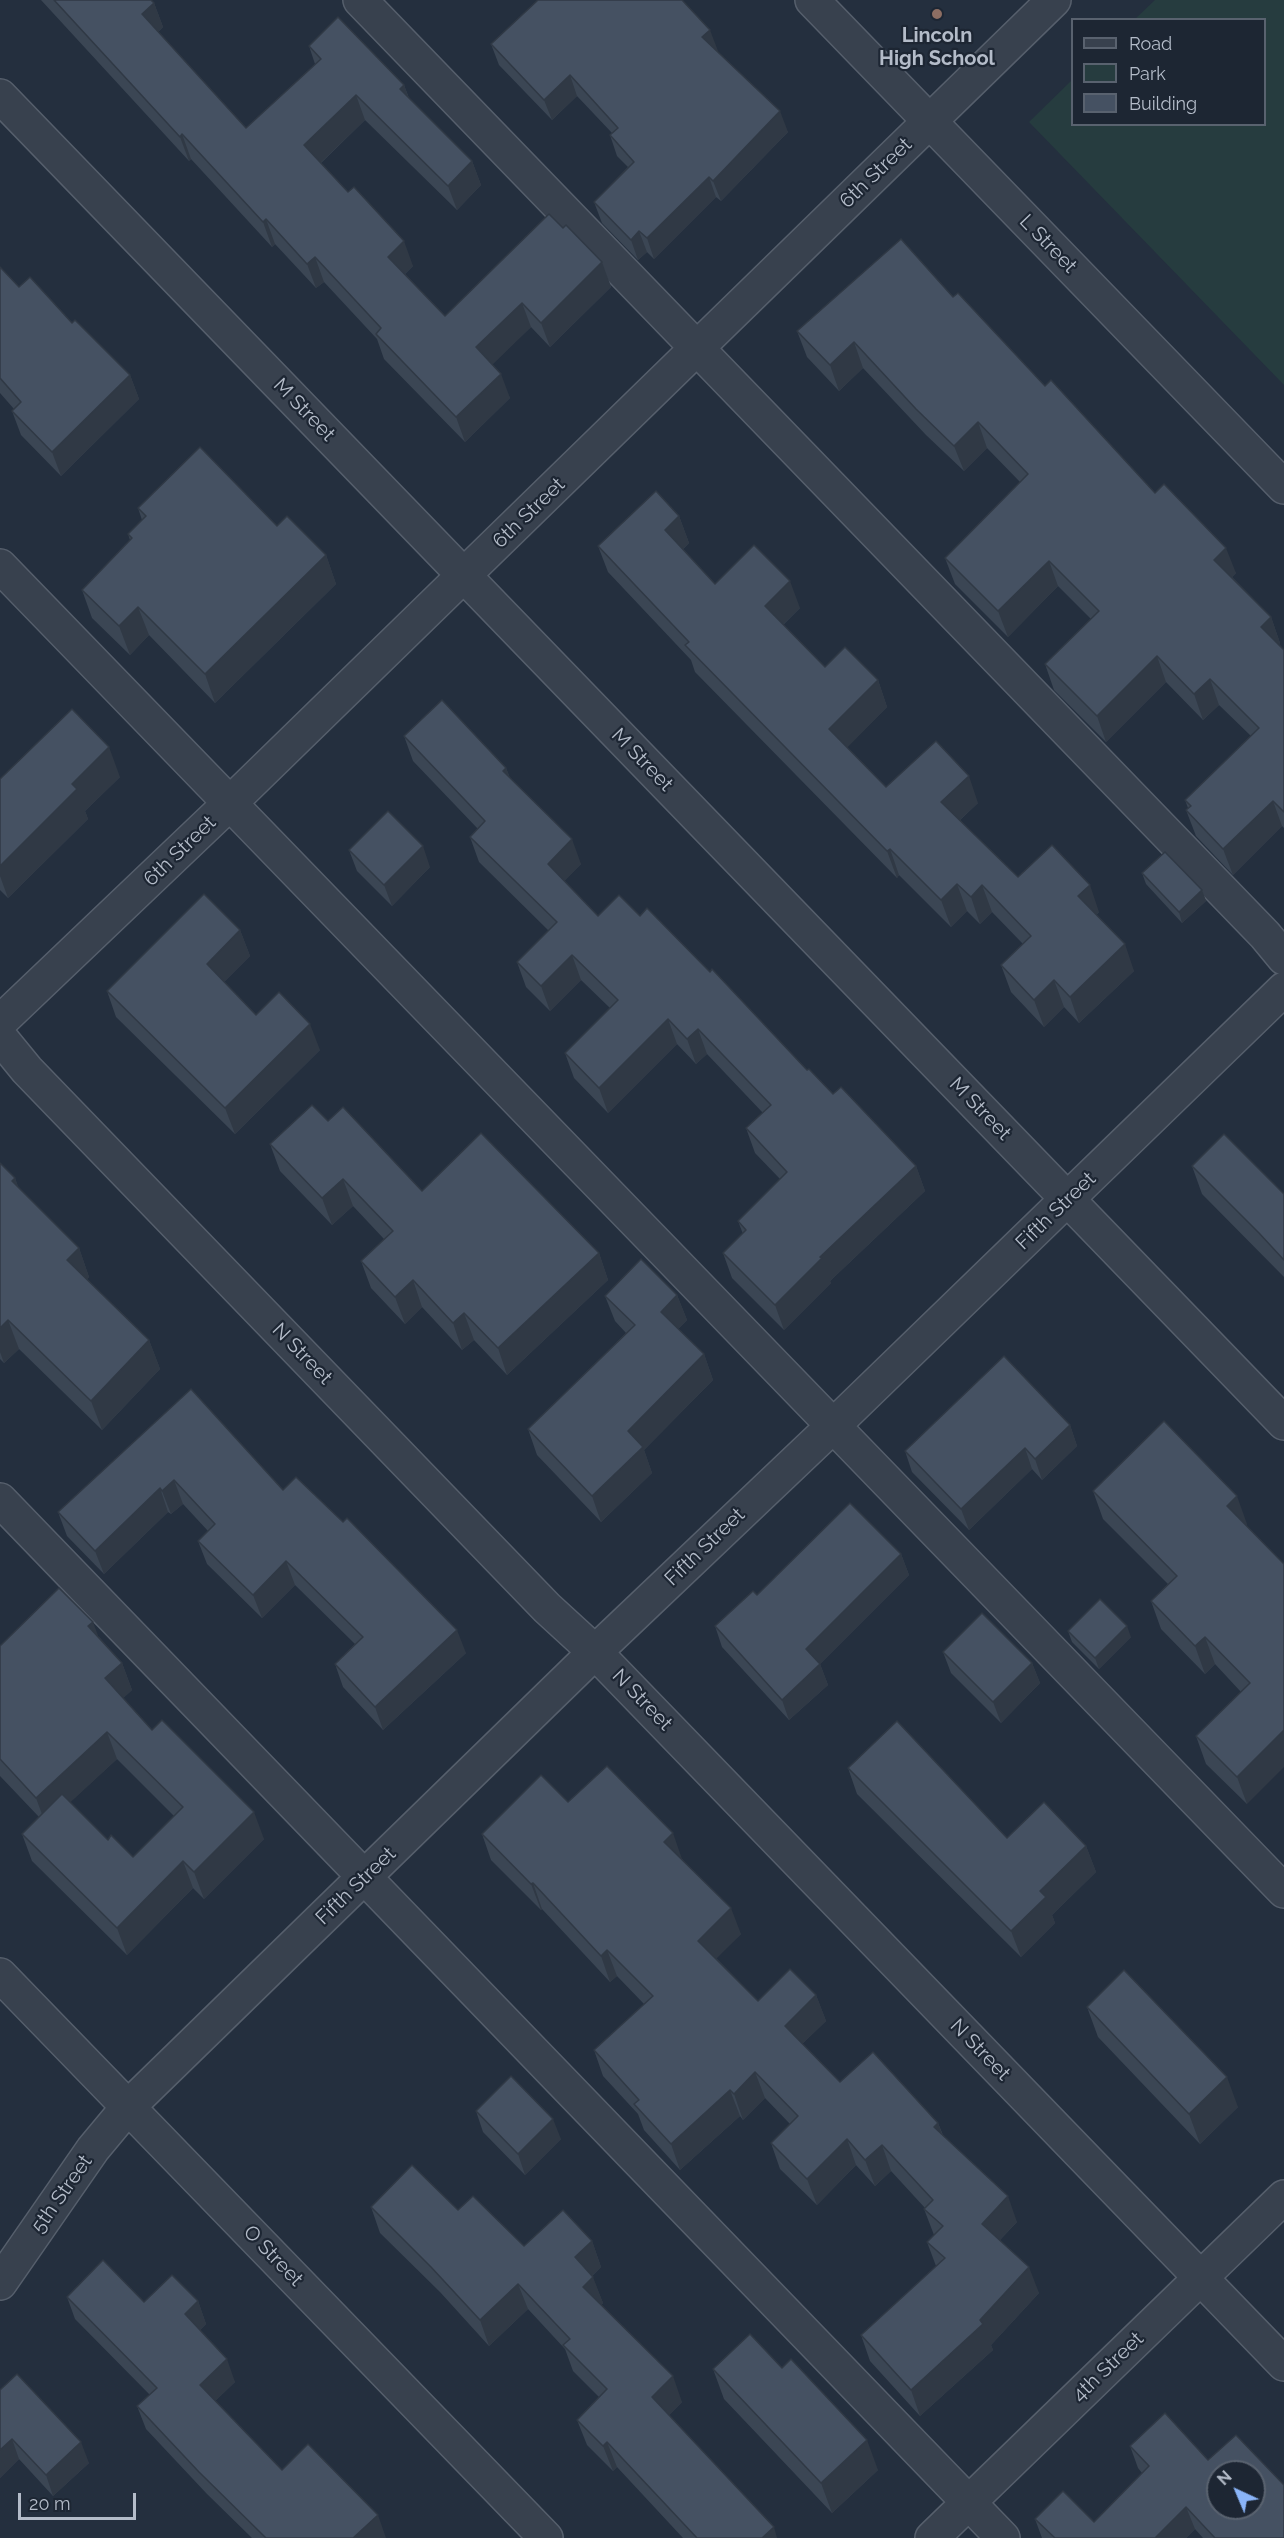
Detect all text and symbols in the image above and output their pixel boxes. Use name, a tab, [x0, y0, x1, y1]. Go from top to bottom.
marker: Lincoln High School	[930, 7, 944, 21]
legend	[1071, 18, 1266, 126]
place label: Lincoln High School	[879, 24, 995, 71]
text: Road	[1129, 33, 1172, 54]
text: Park	[1129, 63, 1166, 84]
text: Building	[1129, 93, 1197, 114]
street label: 6th Street	[835, 133, 917, 213]
street label: L Street	[1014, 210, 1082, 278]
street label: M Street	[268, 374, 340, 446]
street label: 6th Street	[488, 473, 570, 553]
street label: M Street	[606, 724, 678, 796]
street label: 6th Street	[139, 811, 221, 891]
street label: M Street	[944, 1073, 1016, 1145]
street label: Fifth Street	[1011, 1167, 1101, 1255]
street label: N Street	[267, 1318, 337, 1390]
street label: Fifth Street	[660, 1503, 750, 1591]
street label: N Street	[607, 1664, 677, 1736]
street label: Fifth Street	[311, 1842, 401, 1930]
street label: N Street	[945, 2014, 1015, 2086]
street label: 5th Street	[26, 2150, 98, 2238]
street label: O Street	[238, 2220, 308, 2292]
street label: 4th Street	[1067, 2327, 1149, 2407]
north arrow	[1206, 2460, 1266, 2520]
text: N	[1214, 2467, 1236, 2489]
scale bar	[21, 2481, 140, 2519]
text: 20 m	[29, 2493, 71, 2514]

